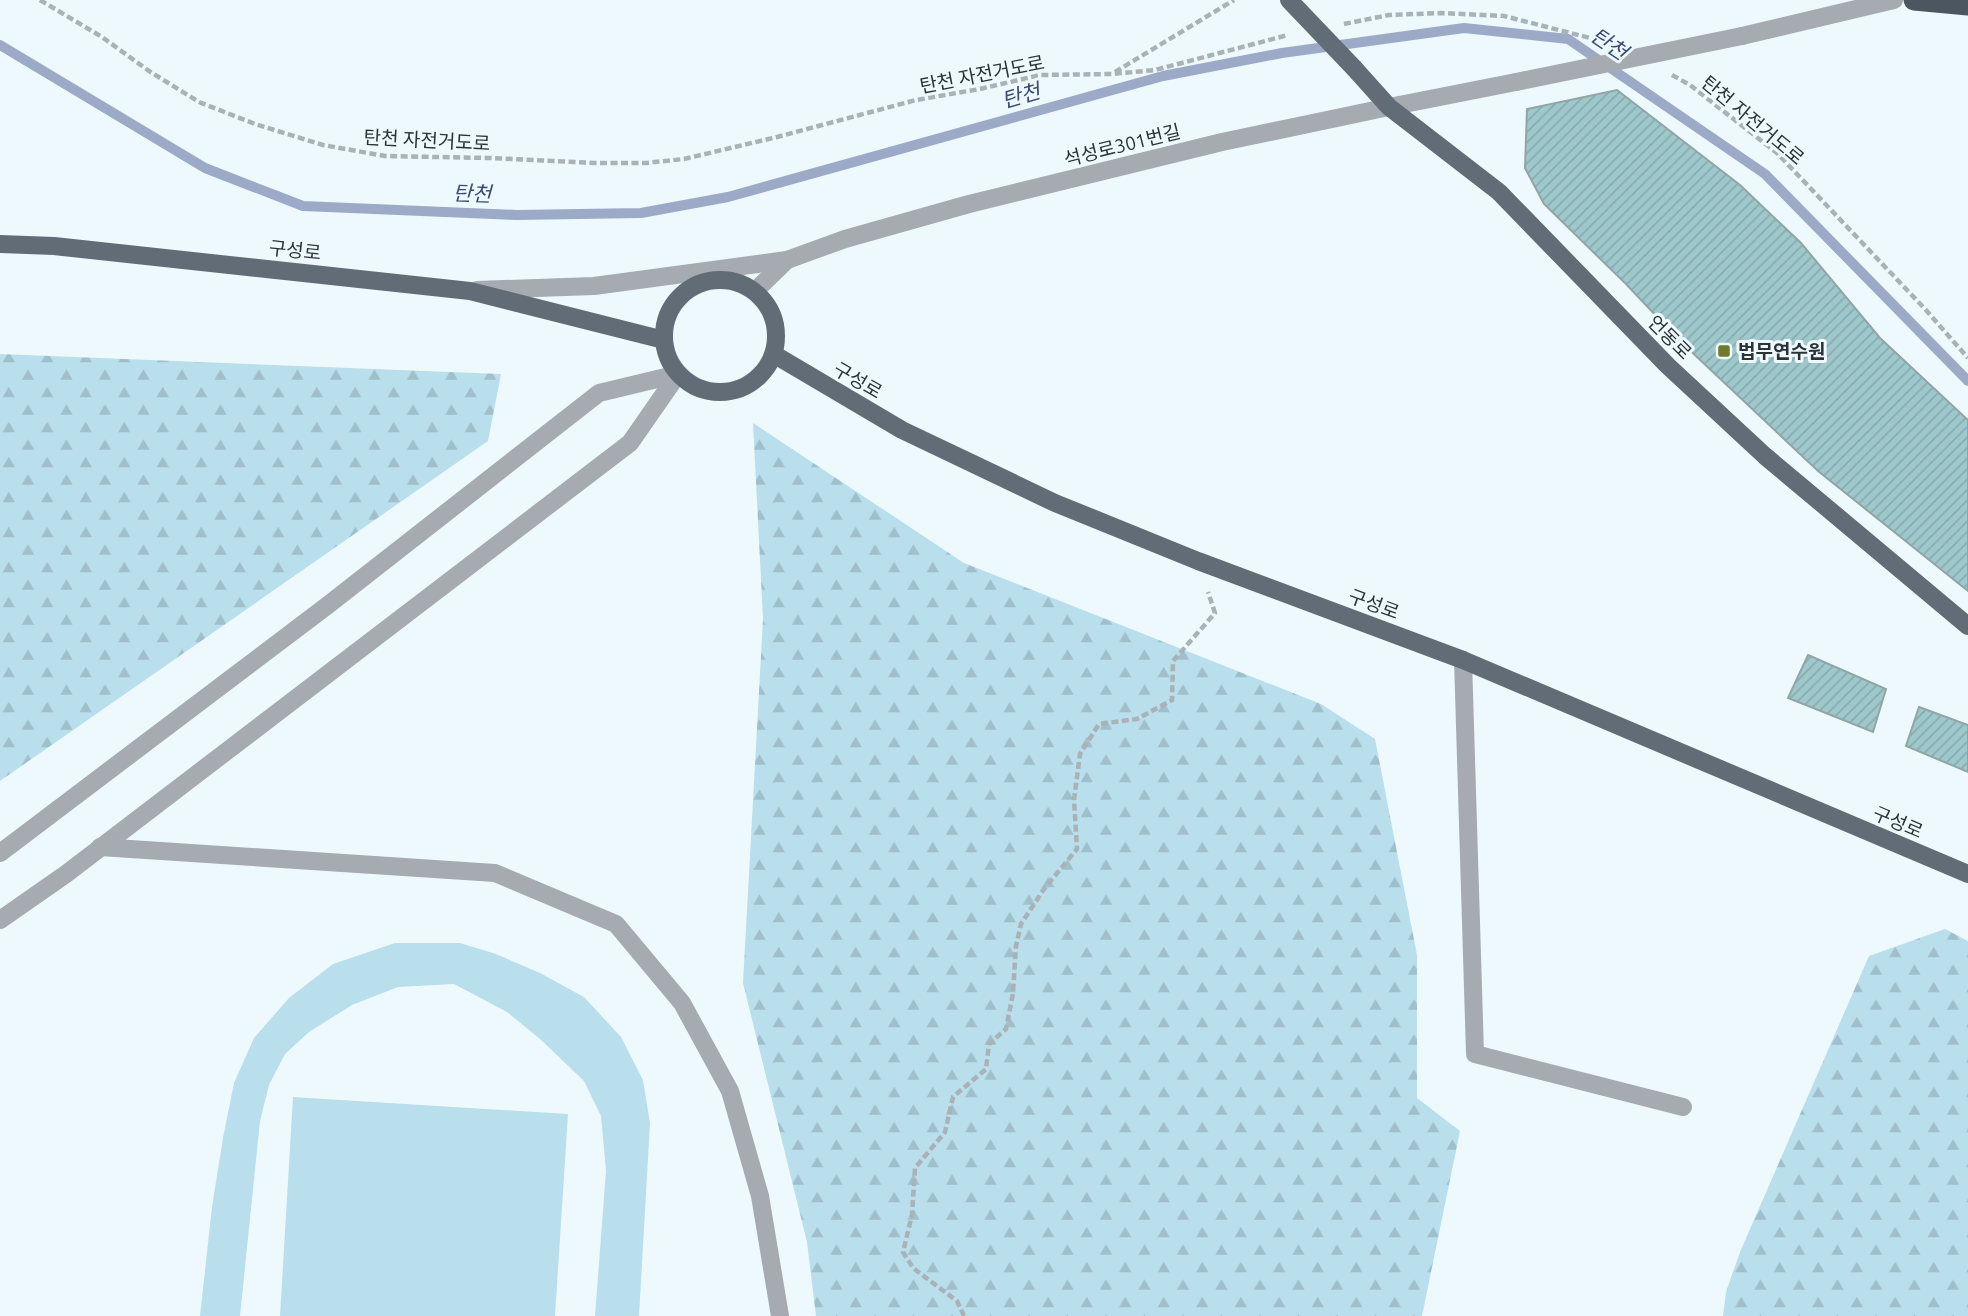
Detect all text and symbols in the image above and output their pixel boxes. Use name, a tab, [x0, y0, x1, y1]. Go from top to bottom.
water label: 탄천	[1587, 22, 1635, 65]
street label: 탄천 자전거도로	[918, 51, 1046, 97]
street label: 탄천 자전거도로	[1697, 71, 1809, 169]
water label: 탄천	[999, 79, 1043, 113]
street label: 석성로301번길	[1061, 120, 1183, 170]
street label: 탄천 자전거도로	[363, 126, 491, 154]
water label: 탄천	[452, 180, 494, 206]
street label: 구성로	[268, 236, 322, 264]
street label: 언동로	[1644, 311, 1696, 363]
place label: 법무연수원	[1738, 340, 1825, 362]
marker: 법무연수원	[1716, 343, 1732, 359]
street label: 구성로	[830, 357, 886, 403]
street label: 구성로	[1346, 585, 1402, 623]
street label: 구성로	[1870, 802, 1926, 842]

